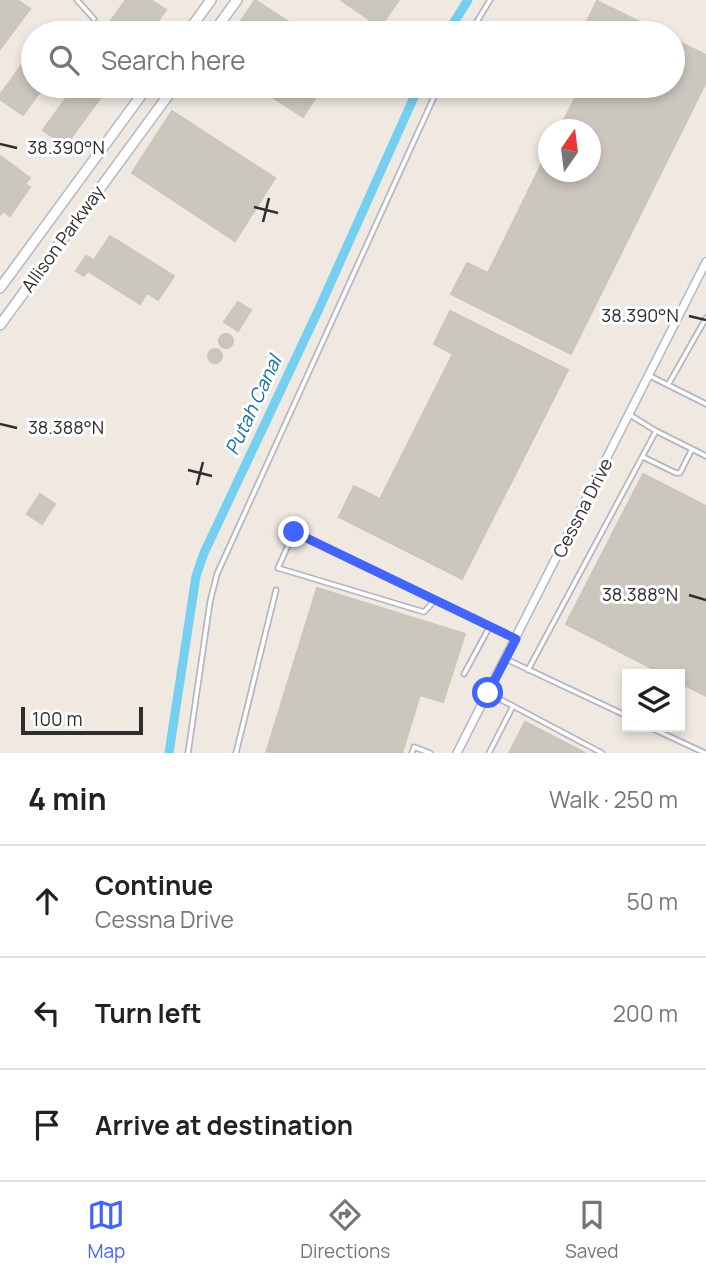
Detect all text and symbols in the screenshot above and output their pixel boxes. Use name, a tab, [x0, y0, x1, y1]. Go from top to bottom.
search box	[21, 21, 685, 98]
icon: search	[45, 41, 83, 79]
text: Search here	[101, 42, 246, 78]
north arrow	[538, 119, 601, 182]
text: 38.390°N	[27, 135, 105, 159]
street label: Allison Parkway	[15, 180, 109, 297]
text: 38.390°N	[601, 303, 679, 327]
water label: Putah Canal	[219, 349, 288, 459]
text: 38.388°N	[28, 415, 104, 439]
street label: Cessna Drive	[547, 454, 617, 561]
route end	[278, 516, 309, 547]
text: 38.388°N	[602, 582, 678, 606]
map controls	[622, 669, 685, 732]
button: layers	[622, 669, 685, 732]
route start	[472, 677, 503, 708]
scale bar	[21, 704, 144, 736]
text: 100 m	[32, 706, 83, 732]
text: 4 min	[28, 778, 106, 819]
text: Walk · 250 m	[549, 783, 678, 815]
text: Continue	[95, 867, 213, 903]
icon: ahead	[28, 882, 66, 920]
text: 50 m	[627, 885, 678, 917]
text: Cessna Drive	[95, 903, 234, 935]
icon: left	[28, 994, 66, 1032]
text: Turn left	[95, 995, 202, 1031]
text: 200 m	[613, 997, 678, 1029]
icon: arrive	[28, 1106, 66, 1144]
text: Arrive at destination	[95, 1107, 353, 1143]
tab: Map	[87, 1196, 125, 1264]
tab: Directions	[300, 1196, 390, 1264]
tab: Saved	[565, 1196, 619, 1264]

